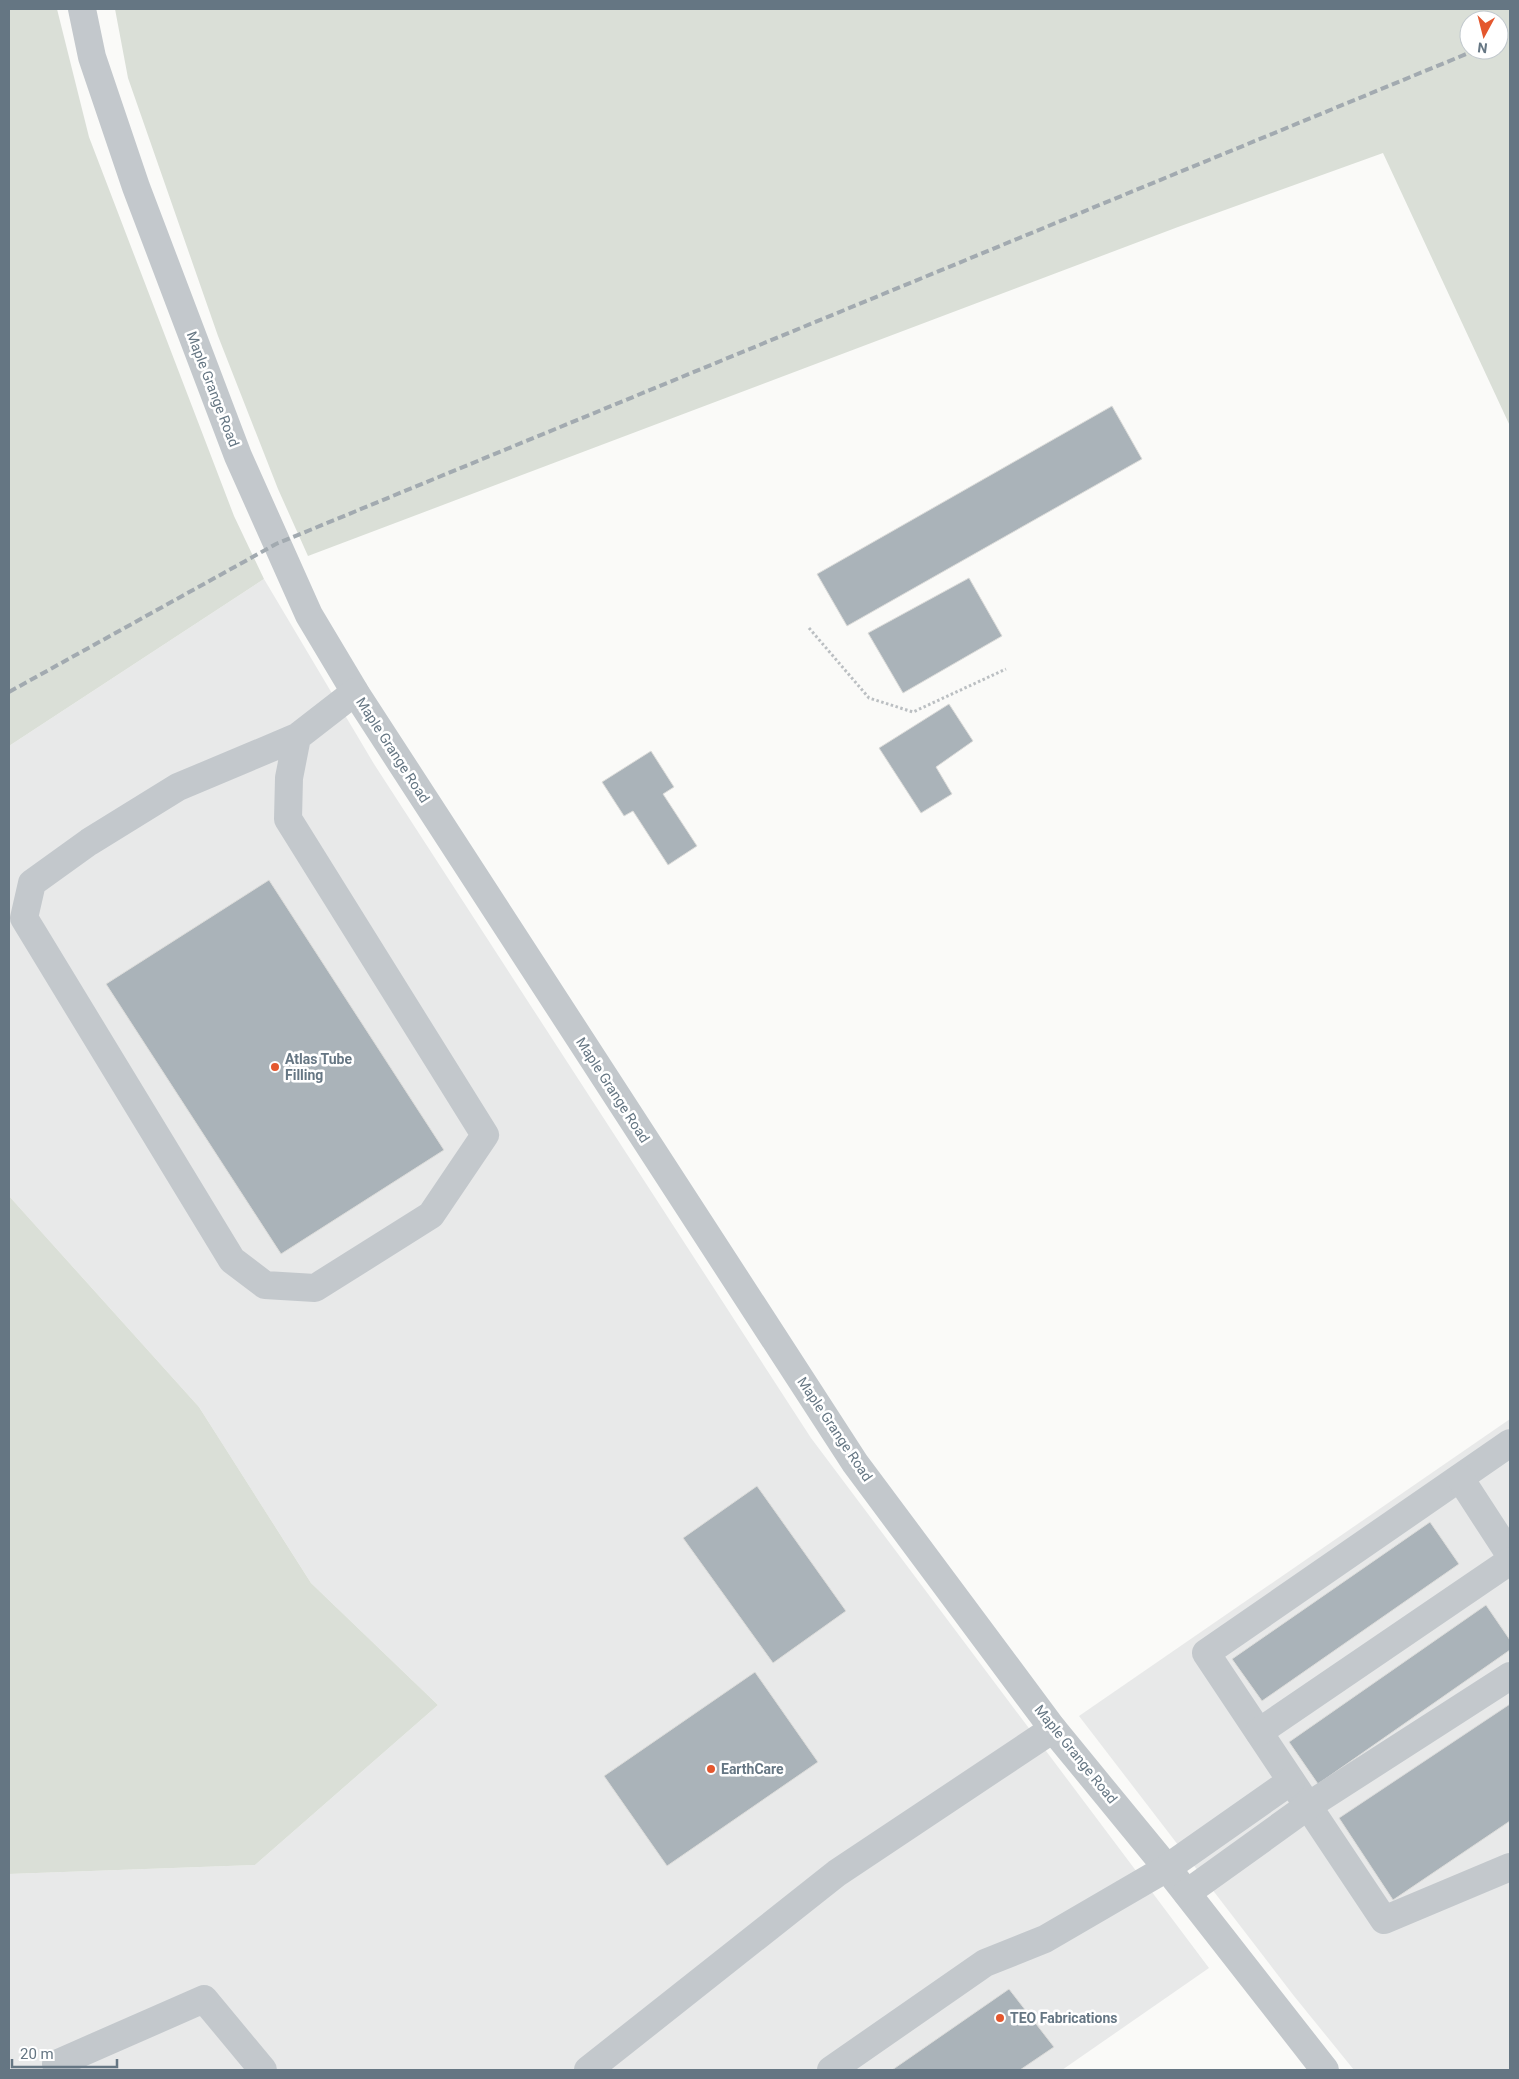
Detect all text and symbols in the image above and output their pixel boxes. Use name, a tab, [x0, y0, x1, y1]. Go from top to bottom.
north arrow	[1459, 10, 1509, 60]
text: N	[1477, 39, 1488, 56]
street label: Maple Grange Road	[184, 329, 242, 449]
street label: Maple Grange Road	[353, 694, 433, 806]
street label: Maple Grange Road	[573, 1034, 653, 1146]
place label: Atlas Tube Filling	[285, 1051, 352, 1083]
marker: Atlas Tube Filling	[269, 1061, 281, 1073]
street label: Maple Grange Road	[794, 1374, 876, 1484]
street label: Maple Grange Road	[1031, 1701, 1121, 1807]
place label: EarthCare	[721, 1761, 784, 1777]
marker: EarthCare	[705, 1763, 717, 1775]
place label: TEO Fabrications	[1010, 2010, 1118, 2026]
marker: TEO Fabrications	[994, 2012, 1006, 2024]
scale bar	[12, 2036, 118, 2068]
text: 20 m	[20, 2045, 54, 2063]

